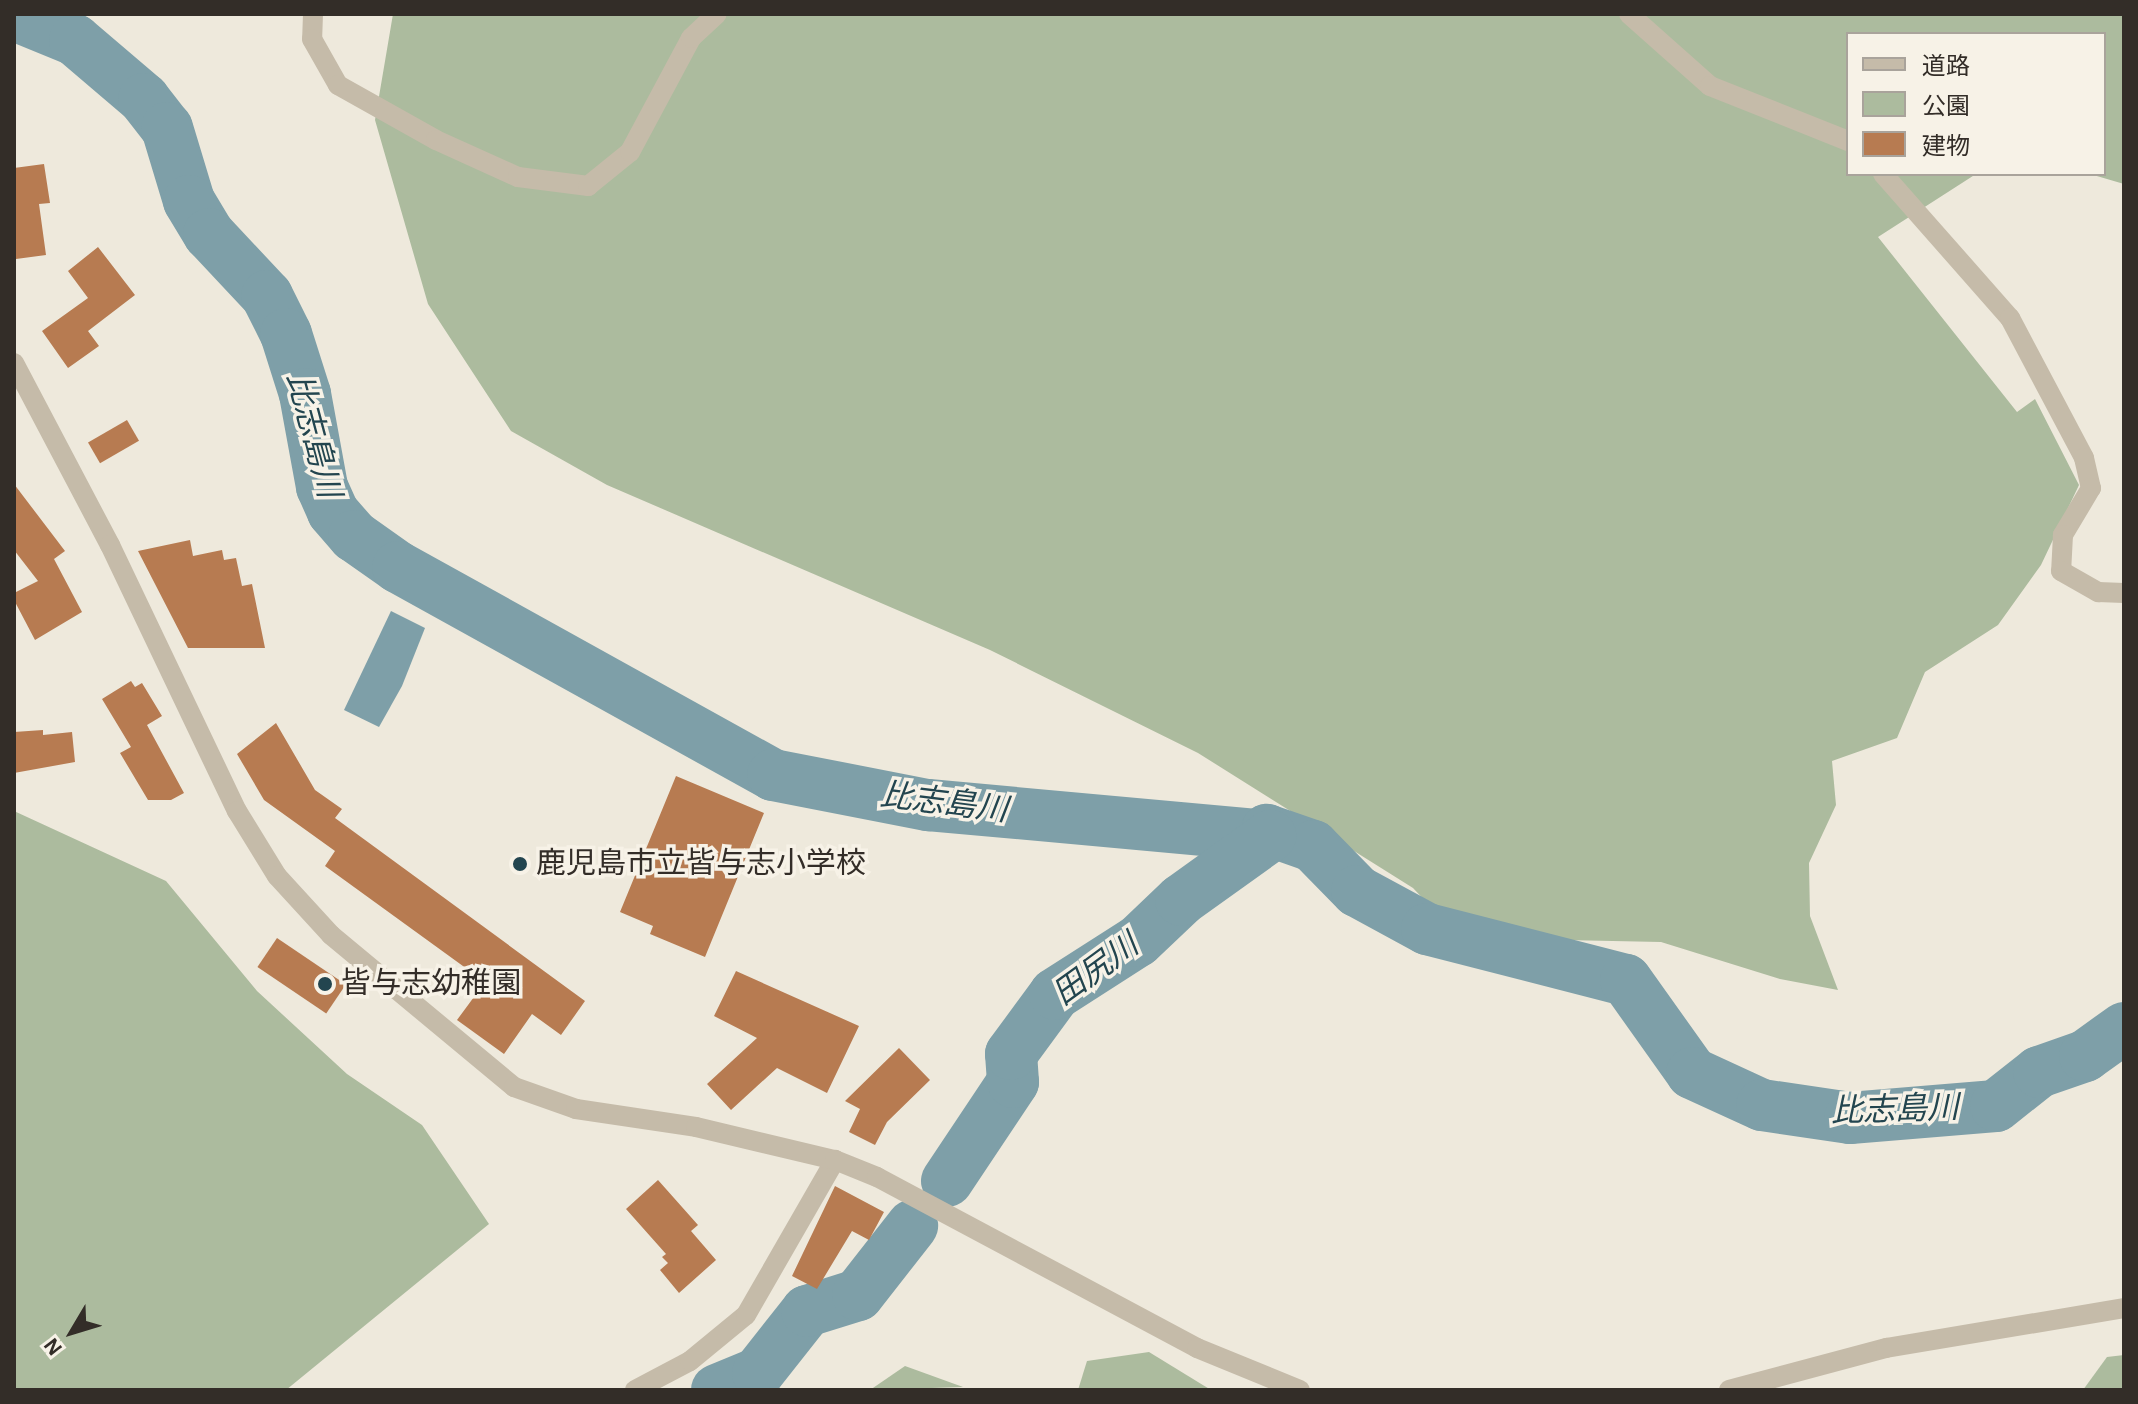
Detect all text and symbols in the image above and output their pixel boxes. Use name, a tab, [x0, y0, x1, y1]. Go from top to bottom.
legend	[1846, 32, 2106, 176]
text: 道路	[1922, 55, 1970, 79]
text: 公園	[1922, 95, 1970, 119]
text: 建物	[1922, 135, 1970, 159]
water label: 比志島川	[278, 368, 348, 502]
water label: 比志島川	[878, 776, 1010, 830]
place label: 鹿児島市立皆与志小学校	[536, 846, 866, 882]
marker: 鹿児島市立皆与志小学校	[511, 855, 529, 873]
water label: 田尻川	[1046, 926, 1146, 1014]
place label: 皆与志幼稚園	[341, 966, 521, 1002]
marker: 皆与志幼稚園	[316, 975, 334, 993]
water label: 比志島川	[1830, 1089, 1960, 1131]
north arrow	[32, 1292, 112, 1372]
text: N	[40, 1334, 66, 1360]

